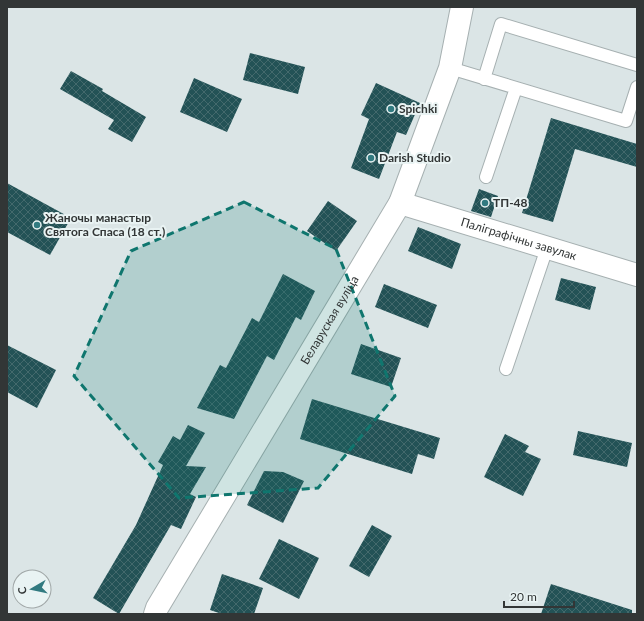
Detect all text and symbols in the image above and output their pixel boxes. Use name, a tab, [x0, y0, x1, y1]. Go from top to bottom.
place label: Spichki	[399, 101, 437, 116]
marker: Spichki	[386, 104, 396, 114]
place label: Darish Studio	[379, 150, 451, 165]
marker: Darish Studio	[366, 153, 376, 163]
place label: ТП-48	[493, 195, 528, 210]
marker: ТП-48	[480, 198, 490, 208]
place label: Жаночы манастыр Святога Спаса (18 ст.)	[45, 210, 165, 239]
street label: Паліграфічны завулак	[459, 214, 579, 263]
marker: Жаночы манастыр Святога Спаса (18 ст.)	[32, 220, 42, 230]
street label: Беларуская вуліца	[297, 273, 362, 367]
north arrow	[12, 569, 52, 609]
scale bar	[504, 583, 574, 609]
text: С	[15, 585, 29, 595]
text: 20 m	[510, 589, 537, 604]

